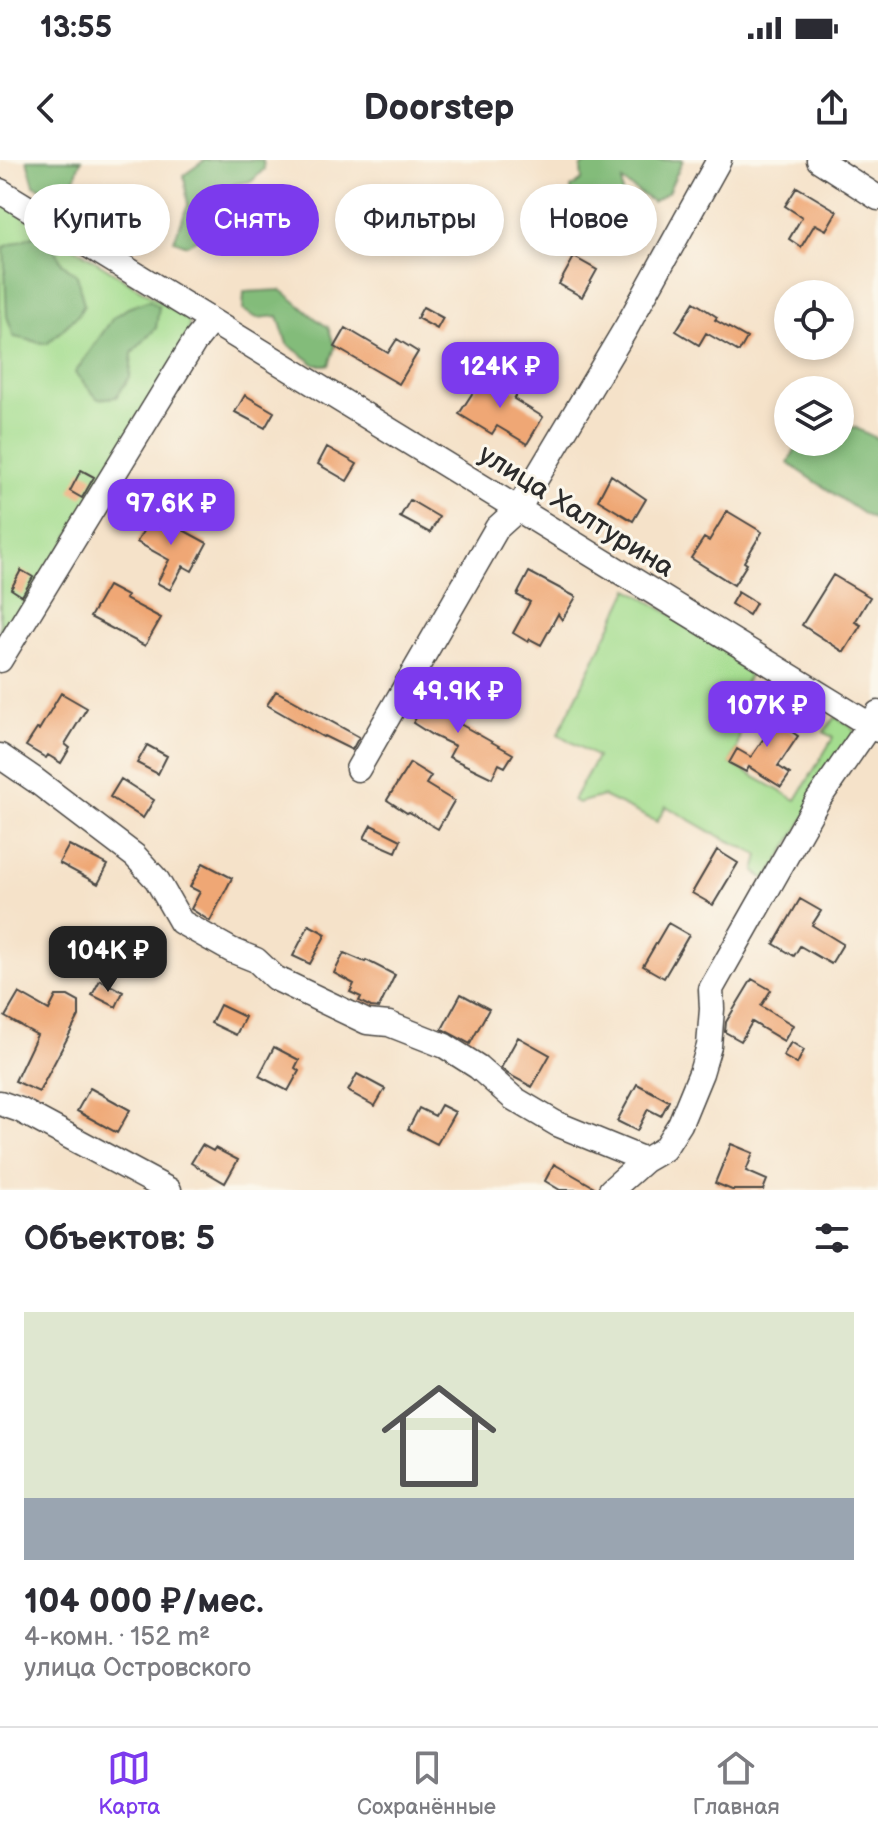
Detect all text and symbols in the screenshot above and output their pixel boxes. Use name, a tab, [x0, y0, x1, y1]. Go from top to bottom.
text: 13:55	[40, 10, 112, 46]
icon: back	[24, 86, 68, 130]
icon: share	[810, 86, 854, 130]
text: Doorstep	[363, 87, 515, 130]
chip: Купить	[24, 184, 170, 256]
chip: Снять	[186, 184, 319, 256]
chip: Фильтры	[335, 184, 504, 256]
chip: Новое	[520, 184, 657, 256]
map controls	[774, 280, 854, 456]
button: locate	[774, 280, 854, 360]
pin: 124K ₽	[435, 342, 565, 410]
text: 124K ₽	[460, 352, 540, 383]
button: layers	[774, 376, 854, 456]
street label: улица Халтурина	[472, 438, 680, 585]
pin: 97.6K ₽	[97, 479, 245, 547]
text: 97.6K ₽	[126, 489, 216, 520]
pin: 49.9K ₽	[384, 667, 532, 735]
text: 49.9K ₽	[412, 677, 504, 708]
pin: 107K ₽	[702, 681, 832, 749]
text: 107K ₽	[726, 691, 808, 722]
pin: 104K ₽	[43, 926, 173, 994]
text: 104K ₽	[67, 936, 149, 967]
icon: filters	[810, 1216, 854, 1260]
text: Объектов: 5	[24, 1218, 215, 1259]
icon: home	[367, 1364, 511, 1508]
text: 104 000 ₽/мес.	[24, 1581, 264, 1622]
text: 4-комн. · 152 m²	[24, 1622, 210, 1653]
text: улица Островского	[24, 1653, 251, 1684]
tab: Карта	[98, 1746, 160, 1821]
tab: Сохранённые	[357, 1746, 496, 1821]
tab: Главная	[693, 1746, 780, 1821]

